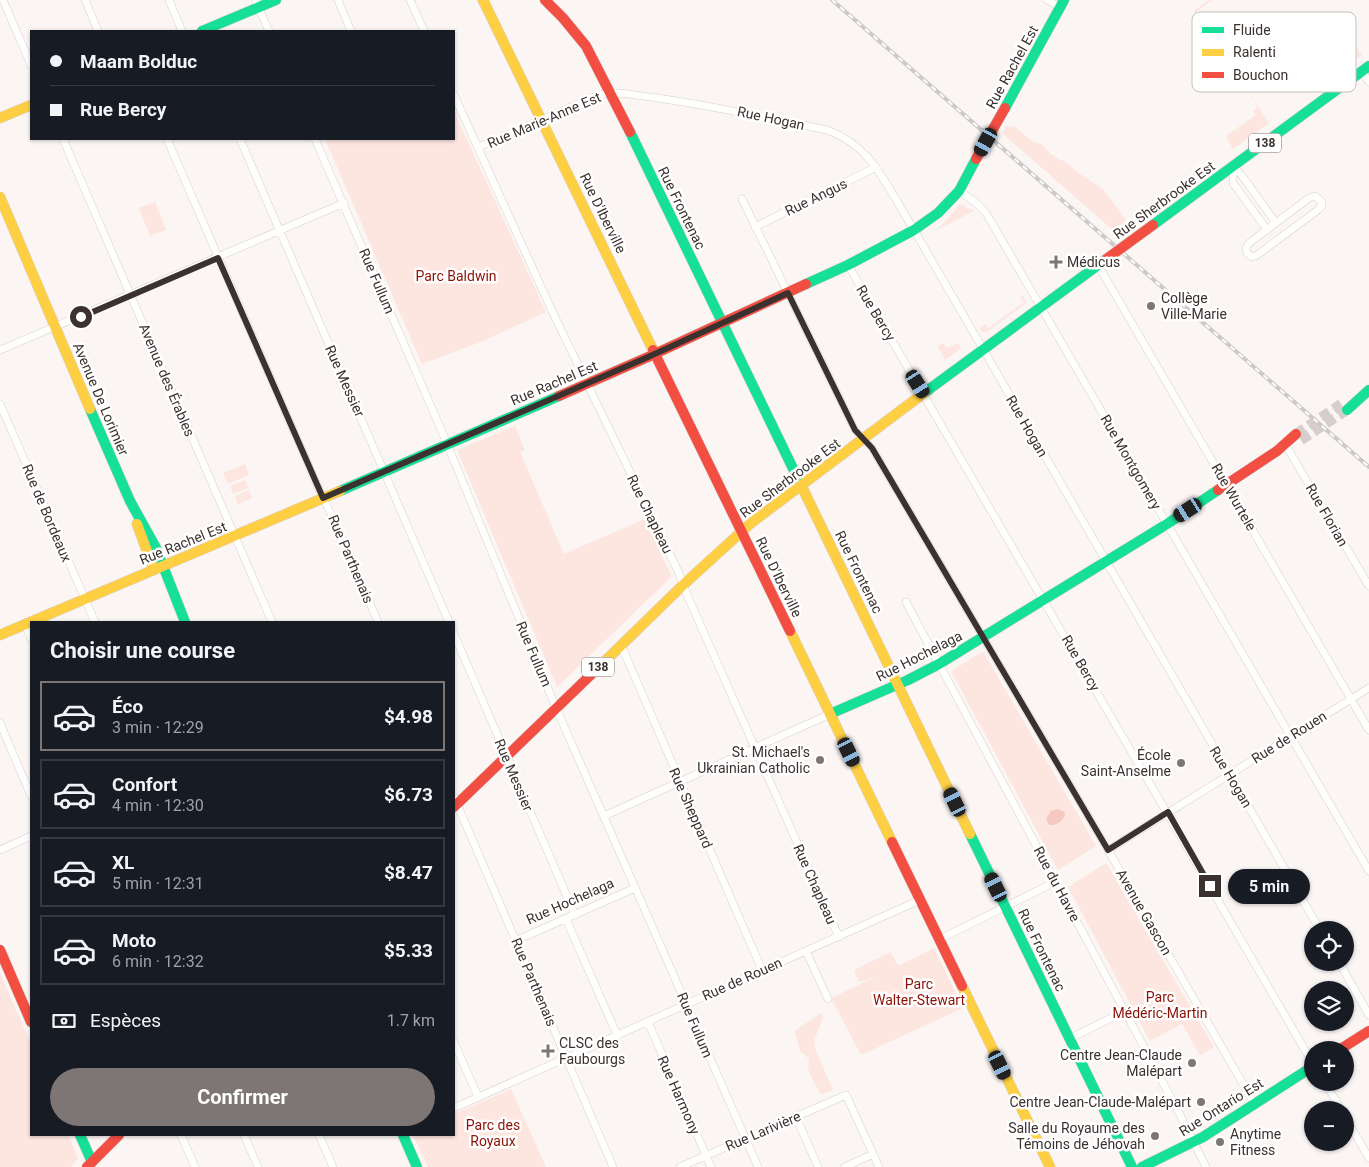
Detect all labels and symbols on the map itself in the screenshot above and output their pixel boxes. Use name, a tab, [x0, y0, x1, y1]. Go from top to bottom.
legend	[1192, 12, 1356, 92]
street label: Rue Rachel Est	[983, 22, 1042, 111]
text: Fluide	[1233, 22, 1271, 38]
text: Ralenti	[1233, 44, 1276, 60]
text: Bouchon	[1233, 67, 1288, 83]
street label: Rue Marie-Anne Est	[485, 89, 604, 151]
street label: Rue Hogan	[736, 103, 806, 133]
car	[972, 125, 999, 159]
road number: 138	[1249, 134, 1281, 152]
street label: Rue Sherbrooke Est	[1110, 158, 1218, 242]
street label: Rue Frontenac	[655, 164, 709, 252]
street label: Rue D'Iberville	[577, 170, 629, 256]
street label: Rue Angus	[782, 175, 850, 219]
street label: Rue Fullum	[356, 246, 398, 316]
place label: Médicus	[1067, 254, 1120, 270]
marker: Médicus	[1049, 255, 1063, 269]
park label: Parc Baldwin	[415, 268, 497, 284]
street label: Rue Bercy	[853, 282, 899, 344]
place label: Collège Ville-Marie	[1161, 290, 1227, 322]
marker: Collège Ville-Marie	[1145, 300, 1157, 312]
route start	[70, 306, 92, 328]
street label: Avenue des Érables	[136, 321, 199, 439]
street label: Avenue De Lorimier	[70, 340, 132, 458]
street label: Rue Messier	[322, 343, 368, 420]
street label: Rue Rachel Est	[508, 357, 600, 408]
car	[903, 367, 932, 401]
street label: Rue Hogan	[1003, 392, 1051, 460]
street label: Rue Montgomery	[1097, 412, 1165, 513]
street label: Rue Sherbrooke Est	[737, 435, 844, 521]
street label: Rue Wurtele	[1208, 460, 1260, 534]
street label: Rue de Bordeaux	[19, 462, 75, 564]
street label: Rue Chapleau	[624, 472, 676, 556]
street label: Rue Florian	[1303, 481, 1351, 549]
car	[1171, 496, 1204, 524]
street label: Rue Parthenais	[325, 512, 377, 606]
street label: Rue Rachel Est	[137, 518, 229, 568]
street label: Rue Frontenac	[832, 528, 886, 616]
street label: Rue D'Iberville	[753, 534, 805, 620]
street label: Rue Fullum	[513, 619, 555, 689]
street label: Rue Hochelaga	[873, 627, 965, 685]
street label: Rue Bercy	[1059, 632, 1104, 694]
road number: 138	[582, 658, 614, 676]
street label: Rue de Rouen	[1248, 708, 1330, 766]
car	[835, 735, 862, 769]
street label: Rue Messier	[492, 736, 536, 814]
place label: St. Michael's Ukrainian Catholic	[697, 744, 810, 776]
street label: Rue Hogan	[1207, 744, 1255, 810]
place label: École Saint-Anselme	[1081, 746, 1171, 779]
marker: St. Michael's Ukrainian Catholic	[814, 754, 826, 766]
marker: École Saint-Anselme	[1175, 757, 1187, 769]
street label: Rue Sheppard	[666, 765, 716, 851]
car	[941, 785, 968, 819]
street label: Rue Chapleau	[790, 842, 840, 926]
street label: Rue du Havre	[1031, 844, 1083, 924]
street label: Avenue Gascon	[1113, 866, 1175, 958]
callout: 5 min	[1228, 868, 1310, 904]
car	[982, 870, 1009, 904]
street label: Rue Hochelaga	[524, 875, 616, 927]
route end	[1199, 875, 1221, 897]
street label: Rue Frontenac	[1015, 906, 1069, 994]
street label: Rue Parthenais	[508, 935, 560, 1029]
street label: Rue de Rouen	[700, 954, 784, 1004]
park label: Parc Walter-Stewart	[873, 976, 965, 1008]
park label: Parc Médéric-Martin	[1113, 989, 1207, 1021]
street label: Rue Fullum	[674, 990, 716, 1060]
place label: CLSC des Faubourgs	[559, 1035, 625, 1067]
marker: CLSC des Faubourgs	[541, 1044, 555, 1058]
place label: Centre Jean-Claude Malépart	[1060, 1047, 1182, 1079]
car	[986, 1048, 1013, 1082]
street label: Rue Harmony	[655, 1053, 704, 1137]
marker: Centre Jean-Claude Malépart	[1186, 1057, 1198, 1069]
street label: Rue Ontario Est	[1176, 1075, 1266, 1139]
place label: Centre Jean-Claude-Malépart	[1009, 1094, 1191, 1110]
marker: Centre Jean-Claude-Malépart	[1195, 1096, 1207, 1108]
street label: Rue Larivière	[723, 1108, 803, 1154]
park label: Parc des Royaux	[466, 1117, 520, 1149]
place label: Salle du Royaume des Témoins de Jéhovah	[1008, 1120, 1145, 1152]
place label: Anytime Fitness	[1230, 1126, 1281, 1158]
marker: Salle du Royaume des Témoins de Jéhovah	[1149, 1130, 1161, 1142]
marker: Anytime Fitness	[1214, 1136, 1226, 1148]

